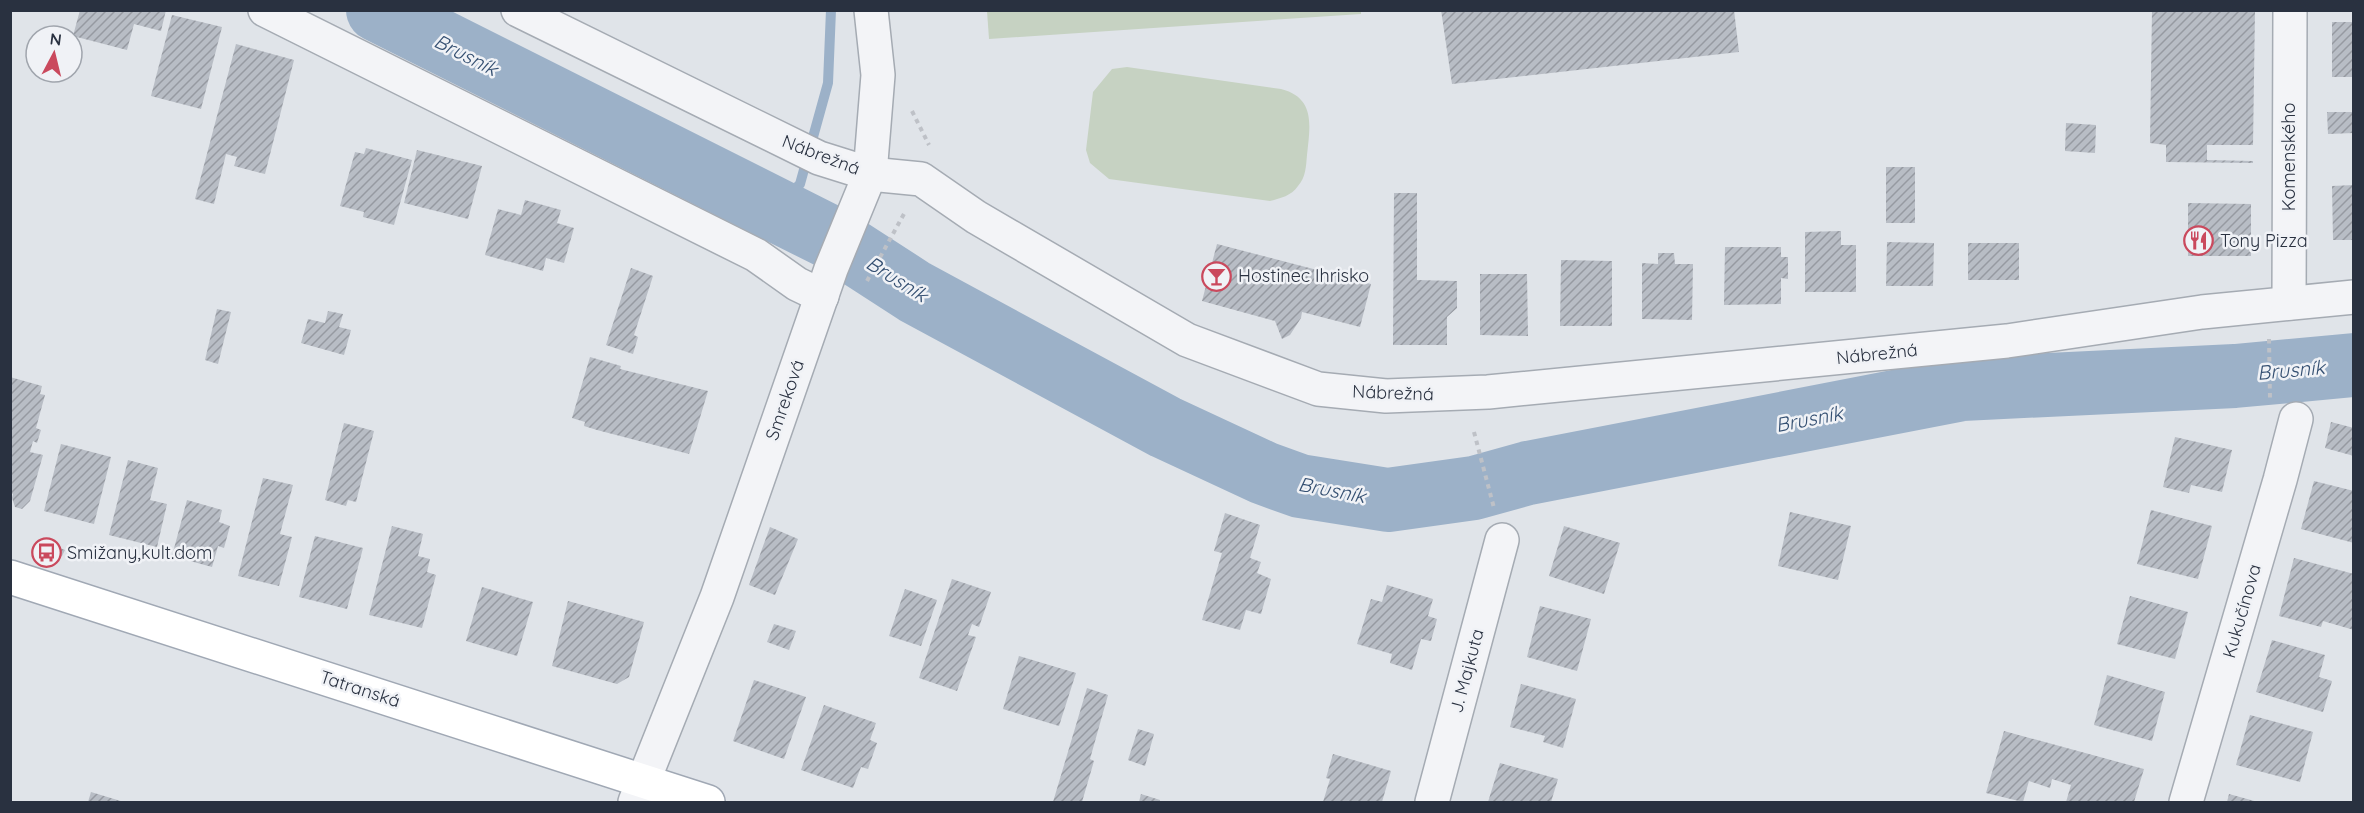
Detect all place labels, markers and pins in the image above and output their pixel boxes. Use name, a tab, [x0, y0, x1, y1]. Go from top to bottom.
restaurant icon: Tony Pizza	[2183, 225, 2215, 257]
place label: Tony Pizza	[2220, 229, 2308, 252]
bar icon: Hostinec Ihrisko	[1201, 260, 1233, 292]
place label: Hostinec Ihrisko	[1238, 264, 1369, 287]
bus stop icon: Smižany,kult.dom	[30, 537, 62, 569]
place label: Smižany,kult.dom	[67, 541, 212, 564]

